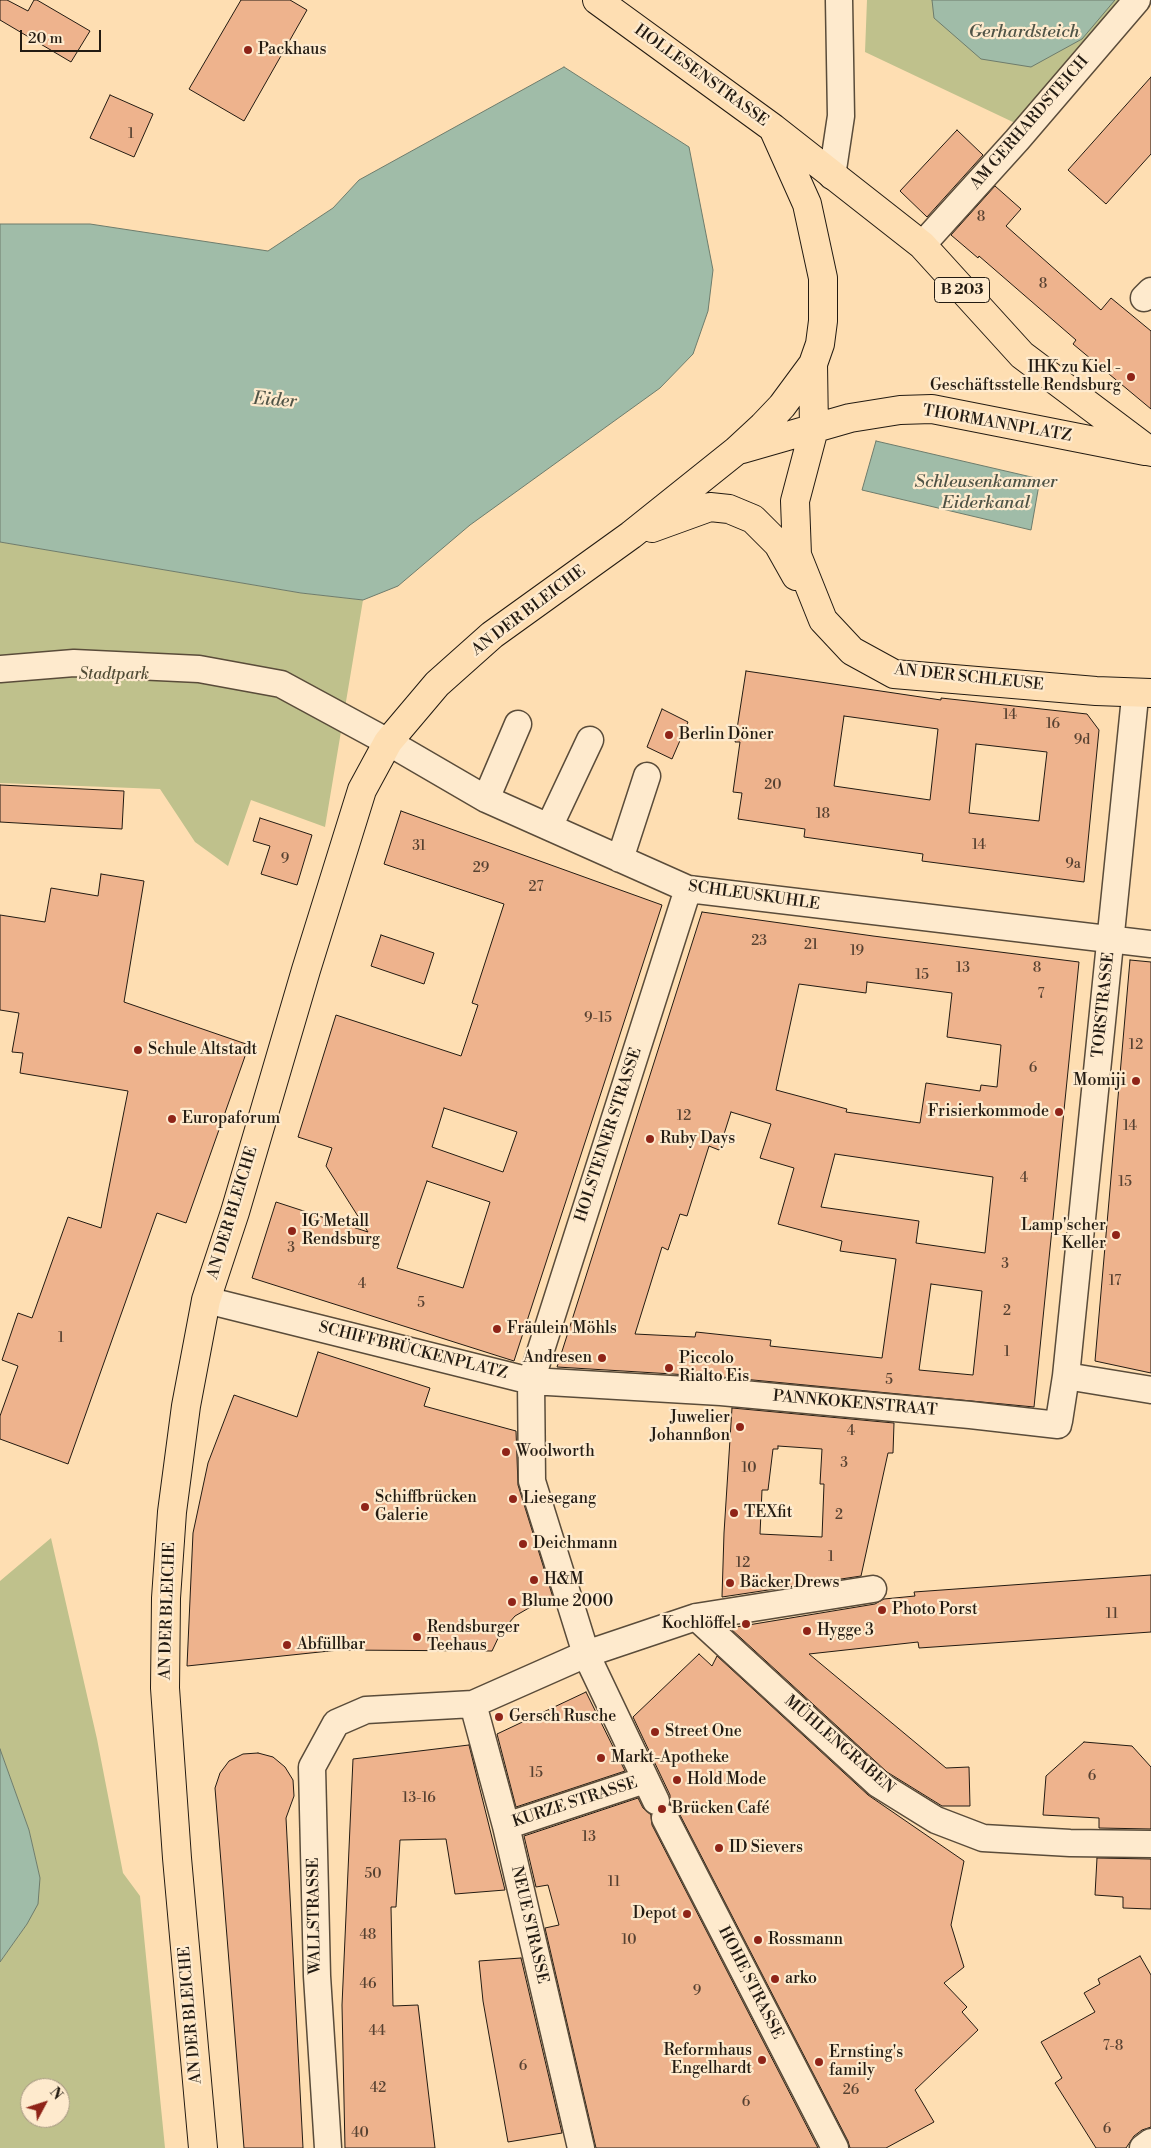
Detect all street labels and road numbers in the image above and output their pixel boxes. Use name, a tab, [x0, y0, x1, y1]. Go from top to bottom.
street label: HOLLESENSTRASSE	[630, 21, 772, 131]
street label: AM GERHARDSTEICH	[967, 52, 1093, 194]
road number: B 203	[934, 278, 990, 302]
street label: THORMANNPLATZ	[921, 401, 1073, 447]
street label: AN DER BLEICHE	[468, 562, 590, 660]
street label: AN DER SCHLEUSE	[893, 661, 1045, 695]
street label: SCHLEUSKUHLE	[687, 877, 821, 915]
street label: TORSTRASSE	[1089, 951, 1119, 1059]
street label: HOLSTEINER STRASSE	[572, 1045, 646, 1225]
street label: AN DER BLEICHE	[204, 1144, 262, 1282]
street label: SCHIFFBRÜCKENPLATZ	[317, 1318, 509, 1384]
street label: PANNKOKENSTRAAT	[772, 1387, 938, 1421]
street label: AN DER BLEICHE	[156, 1542, 180, 1680]
street label: MÜHLENGRABEN	[780, 1692, 898, 1798]
street label: KURZE STRASSE	[510, 1774, 640, 1832]
street label: WALLSTRASSE	[304, 1857, 326, 1975]
street label: NEUE STRASSE	[506, 1864, 552, 1986]
street label: HOHE STRASSE	[713, 1923, 787, 2043]
street label: AN DER BLEICHE	[175, 1945, 207, 2085]

